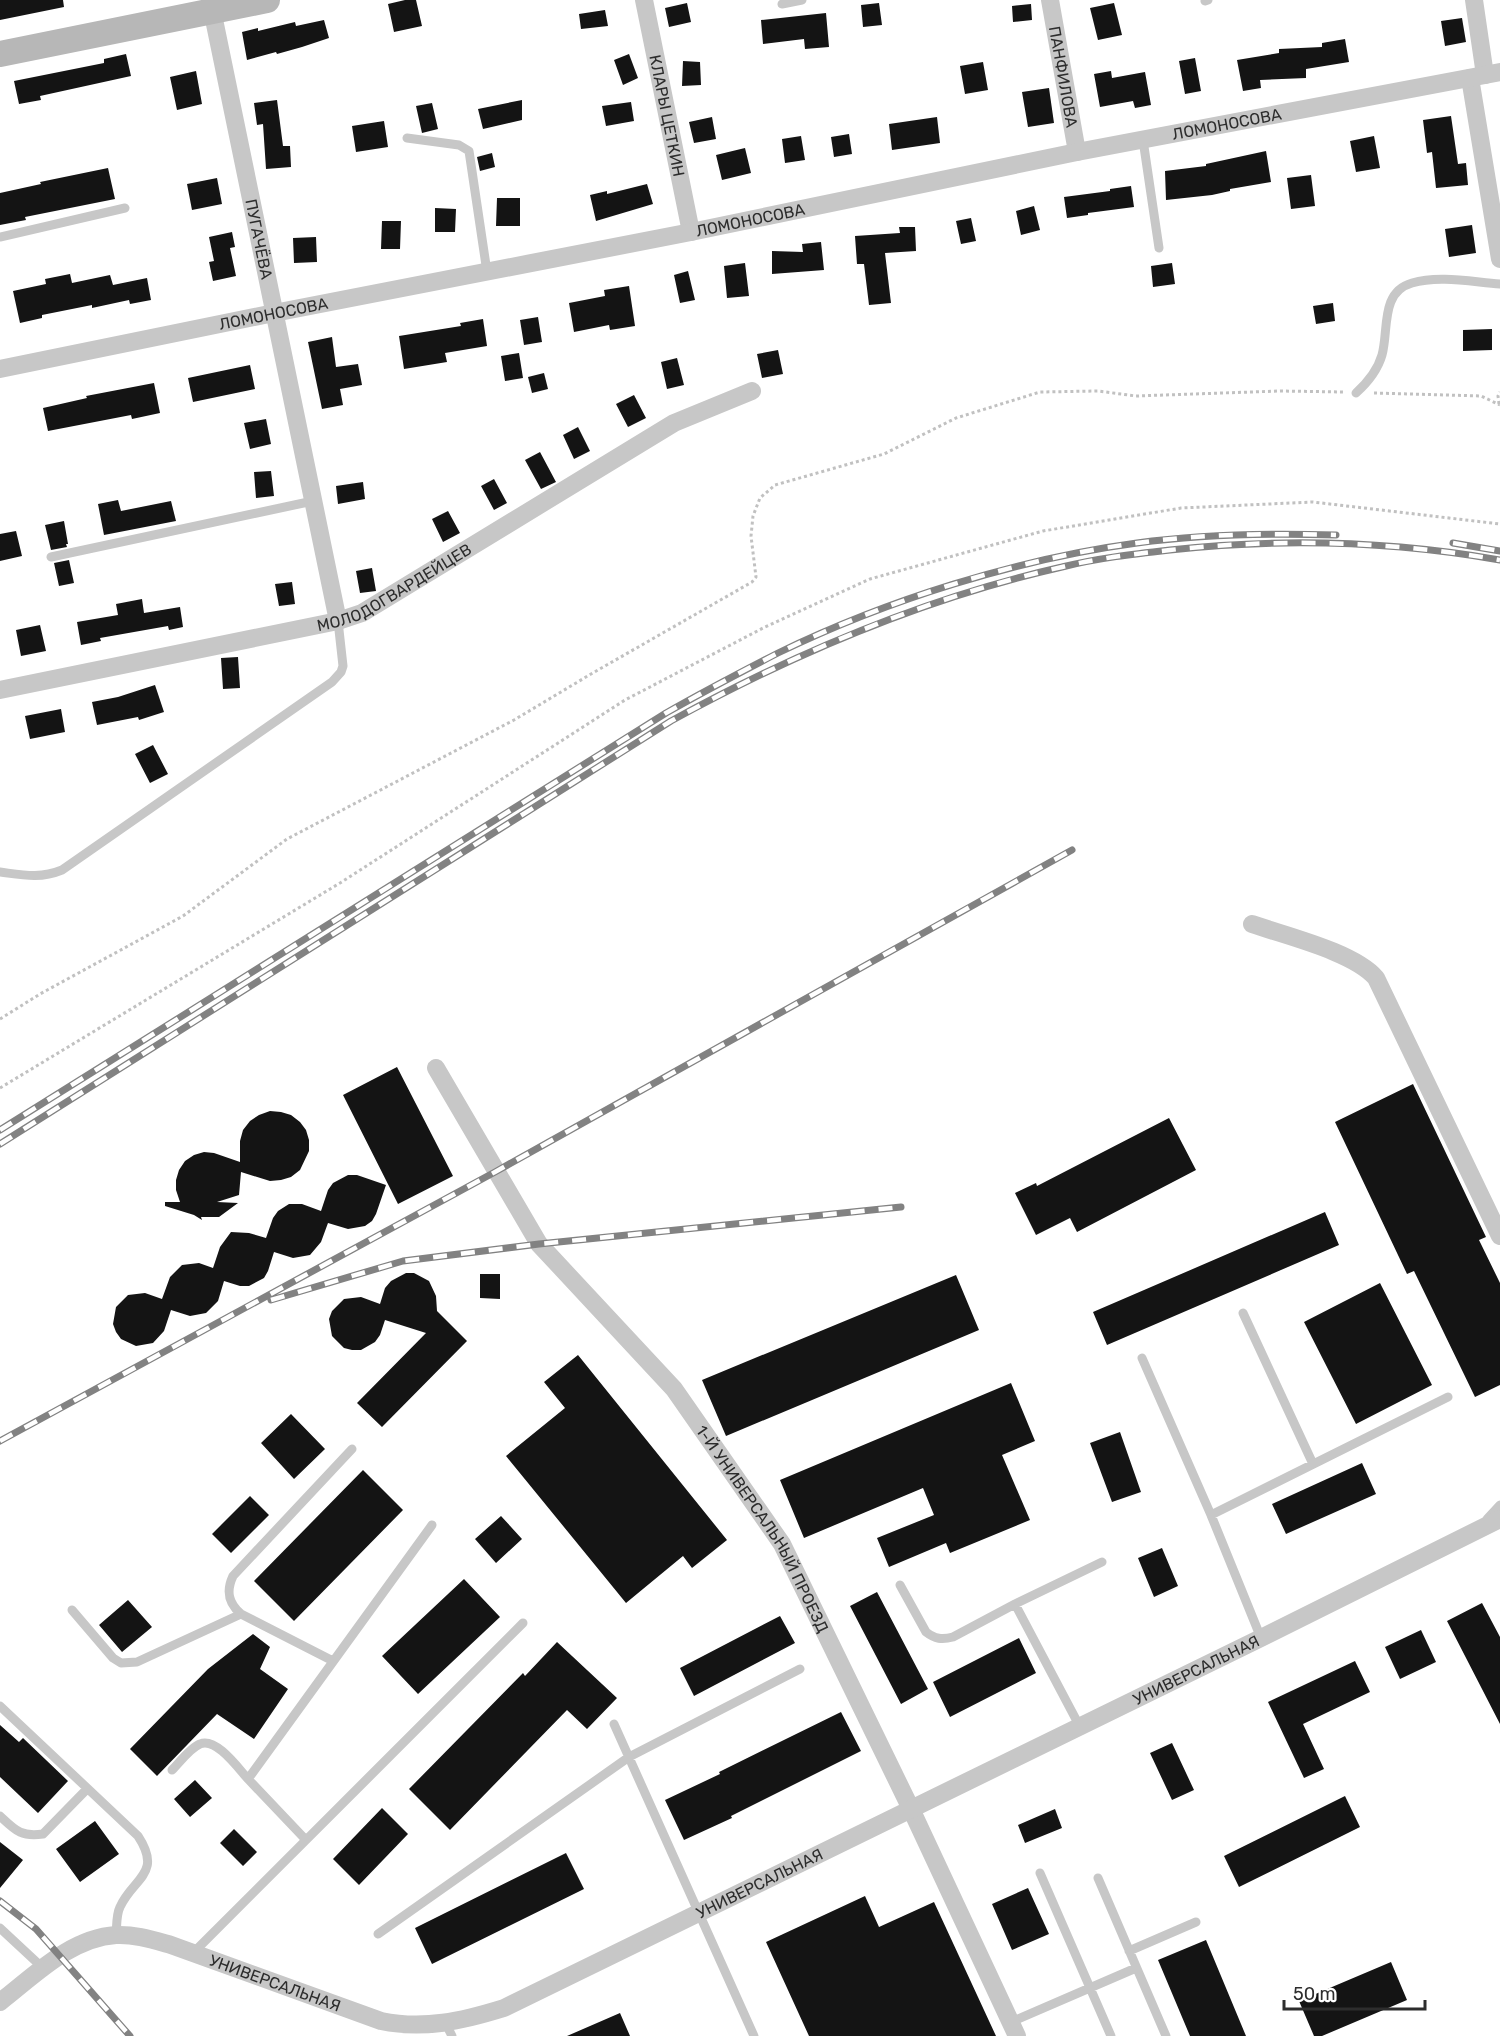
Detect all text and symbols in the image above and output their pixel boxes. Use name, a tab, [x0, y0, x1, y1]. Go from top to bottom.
street label: ПАНФИЛОВА	[1045, 25, 1082, 129]
street label: КЛАРЫ ЦЕТКИН	[646, 53, 689, 178]
street label: ЛОМОНОСОВА	[1170, 104, 1283, 143]
street label: ПУГАЧЁВА	[242, 197, 277, 281]
street label: ЛОМОНОСОВА	[694, 199, 807, 240]
street label: ЛОМОНОСОВА	[217, 293, 330, 334]
street label: МОЛОДОГВАРДЕЙЦЕВ	[315, 539, 475, 635]
street label: 1-Й УНИВЕРСАЛЬНЫЙ ПРОЕЗД	[692, 1421, 833, 1635]
street label: УНИВЕРСАЛЬНАЯ	[1130, 1631, 1262, 1709]
street label: УНИВЕРСАЛЬНАЯ	[693, 1844, 826, 1922]
street label: УНИВЕРСАЛЬНАЯ	[207, 1950, 343, 2015]
scale bar	[1284, 1973, 1425, 2011]
text: 50 m	[1293, 1983, 1336, 2005]

